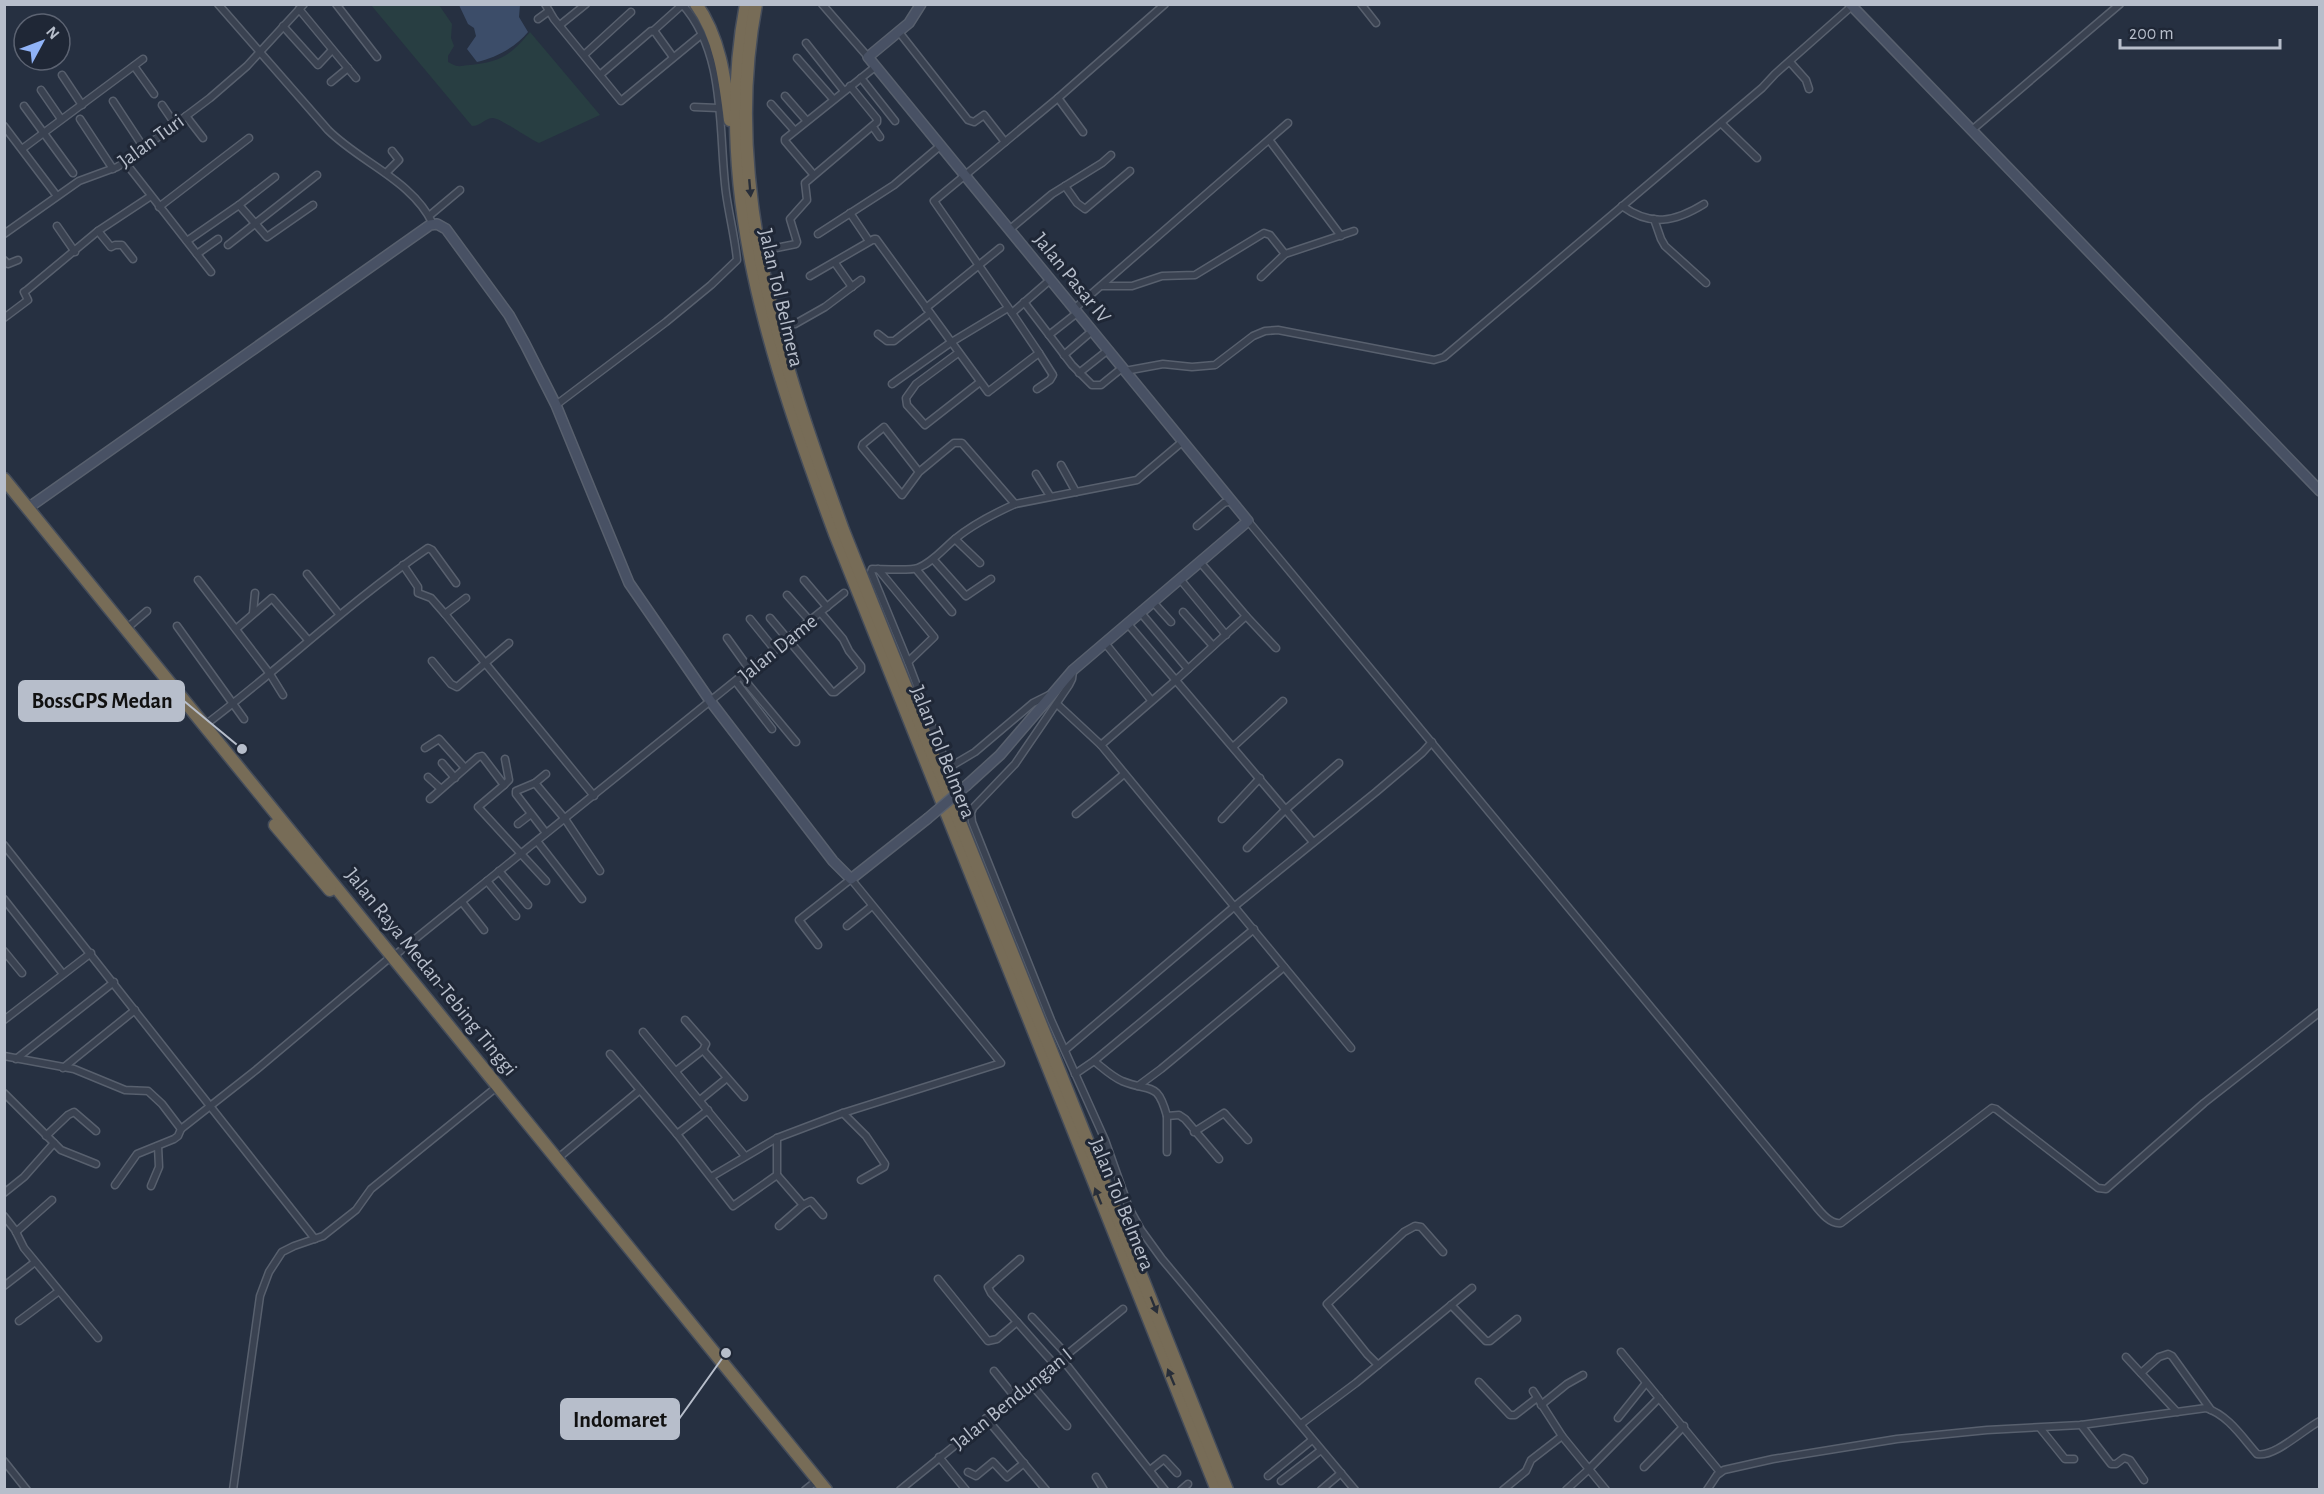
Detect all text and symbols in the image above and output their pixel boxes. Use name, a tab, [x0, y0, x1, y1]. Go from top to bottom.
north arrow	[12, 12, 72, 72]
scale bar	[2120, 12, 2280, 50]
text: N	[43, 23, 62, 42]
text: 200 m	[2129, 25, 2174, 43]
street label: Jalan Turi	[114, 110, 188, 172]
one-way arrow	[745, 179, 755, 198]
street label: Jalan Tol Belmera	[755, 227, 807, 369]
street label: Jalan Pasar IV	[1029, 229, 1115, 327]
street label: Jalan Dame	[735, 610, 821, 686]
callout: BossGPS Medan	[19, 681, 184, 721]
street label: Jalan Tol Belmera	[907, 683, 979, 822]
text: BossGPS Medan	[31, 690, 173, 712]
street label: Jalan Raya Medan-Tebing Tinggi	[341, 864, 521, 1080]
street label: Jalan Tol Belmera	[1086, 1135, 1158, 1274]
one-way arrow	[1093, 1187, 1102, 1205]
one-way arrow	[1149, 1297, 1159, 1315]
street label: Jalan Bendungan I	[948, 1344, 1076, 1454]
one-way arrow	[1166, 1368, 1175, 1386]
callout: Indomaret	[561, 1399, 679, 1439]
text: Indomaret	[573, 1409, 668, 1431]

